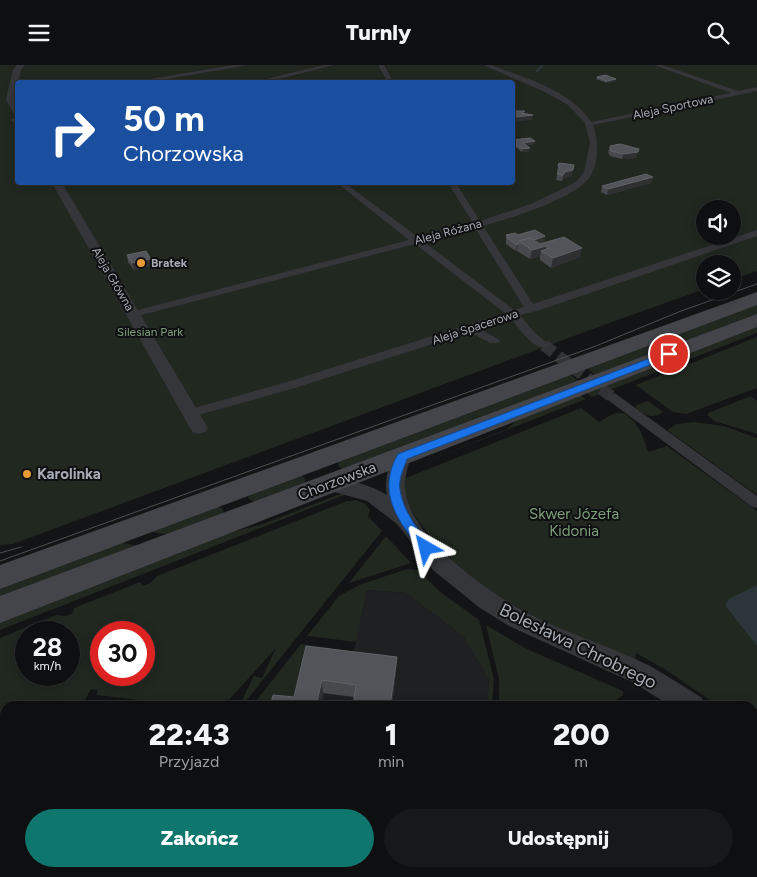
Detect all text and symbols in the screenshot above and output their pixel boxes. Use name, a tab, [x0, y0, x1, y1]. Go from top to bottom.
icon: menu	[25, 19, 53, 47]
text: Turnly	[346, 19, 411, 46]
icon: search	[704, 19, 732, 47]
street label: Aleja Sportowa	[632, 92, 714, 122]
text: 50 m	[123, 98, 205, 140]
icon: right	[40, 100, 105, 165]
text: Chorzowska	[123, 140, 244, 167]
map controls	[696, 200, 741, 300]
button: sound	[696, 200, 741, 245]
street label: Aleja Różana	[413, 216, 483, 248]
street label: Aleja Główna	[89, 245, 137, 313]
button: layers	[696, 255, 741, 300]
place label: Bratek	[151, 256, 188, 270]
marker: Bratek	[135, 257, 147, 269]
street label: Aleja Spacerowa	[430, 307, 520, 347]
park label: Silesian Park	[117, 325, 183, 339]
pin	[648, 333, 690, 375]
icon: arrive	[655, 340, 683, 368]
street label: Chorzowska	[295, 458, 379, 504]
place label: Karolinka	[37, 465, 101, 483]
marker: Karolinka	[21, 468, 33, 480]
park label: Skwer Józefa Kidonia	[529, 505, 619, 540]
position arrow	[399, 521, 451, 573]
street label: Bolesława Chrobrego	[496, 598, 660, 694]
speed limit sign: 30	[90, 621, 155, 686]
text: 28	[33, 632, 62, 662]
text: km/h	[34, 659, 61, 673]
text: 22:43	[148, 716, 229, 753]
text: 1	[385, 716, 397, 753]
text: 200	[553, 716, 609, 753]
text: Przyjazd	[159, 752, 219, 771]
text: min	[378, 752, 404, 771]
text: m	[574, 752, 588, 771]
button: Zakończ	[25, 809, 374, 867]
button: Udostępnij	[384, 809, 733, 867]

